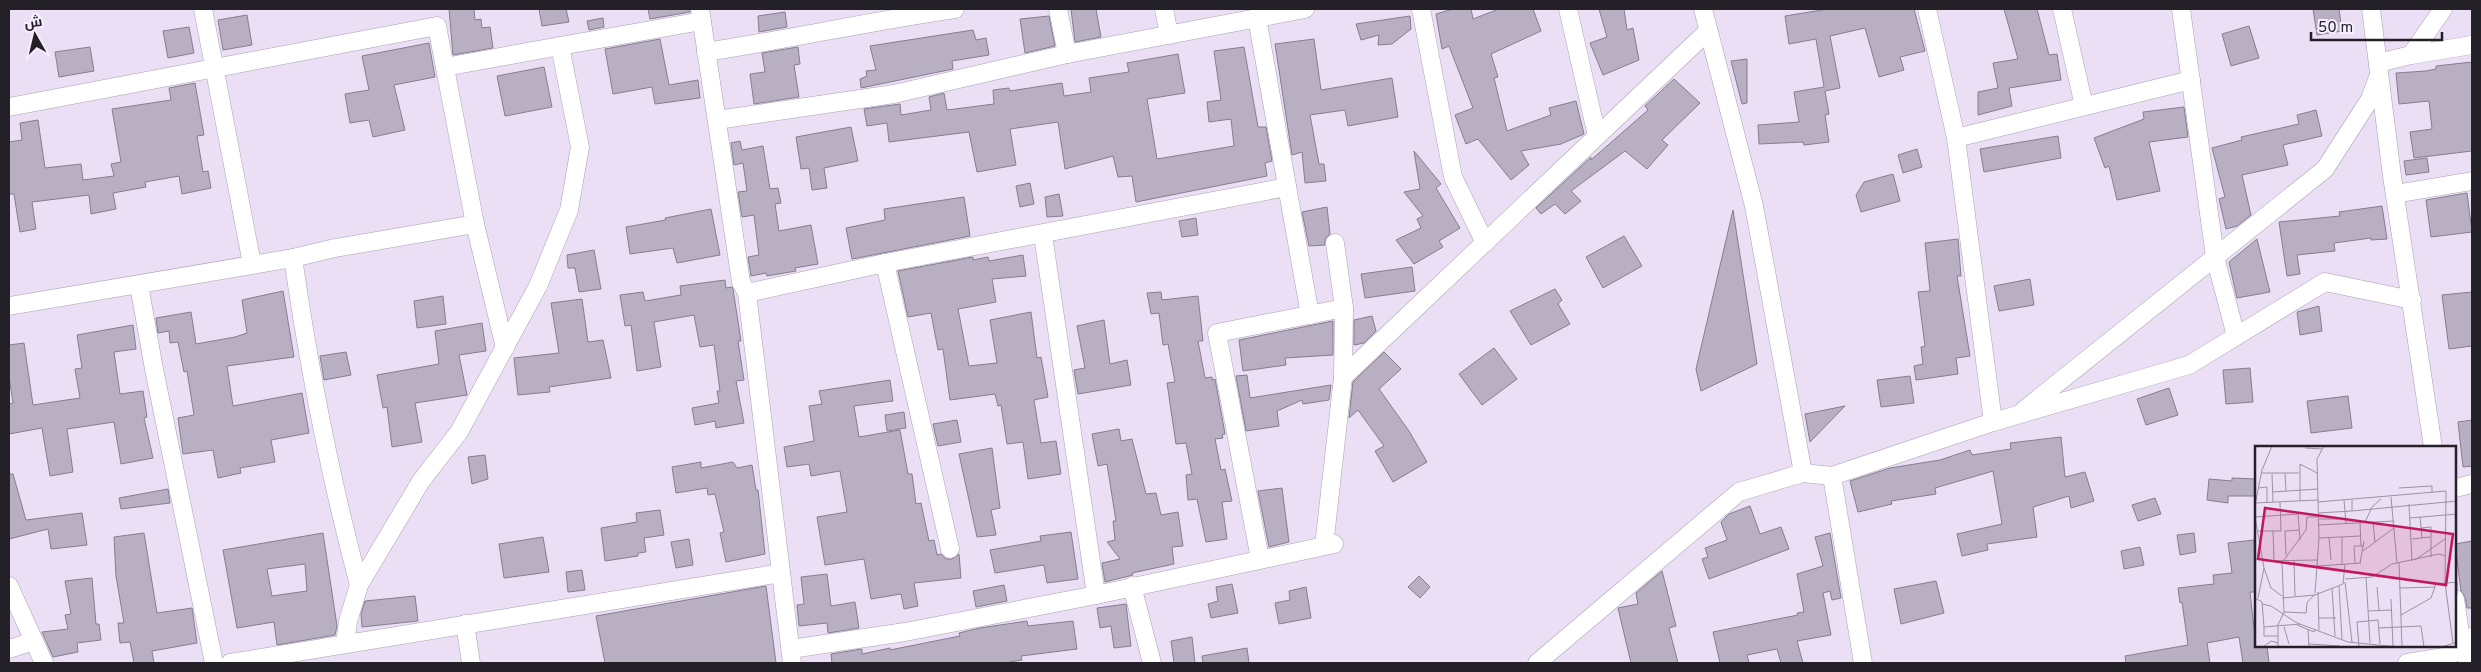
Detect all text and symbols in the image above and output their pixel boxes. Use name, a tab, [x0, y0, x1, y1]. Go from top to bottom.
north arrow	[10, 10, 60, 60]
scale bar	[2311, 10, 2442, 42]
text: ش	[23, 13, 44, 33]
text: 50 m	[2318, 19, 2353, 38]
inset map	[2255, 446, 2456, 647]

